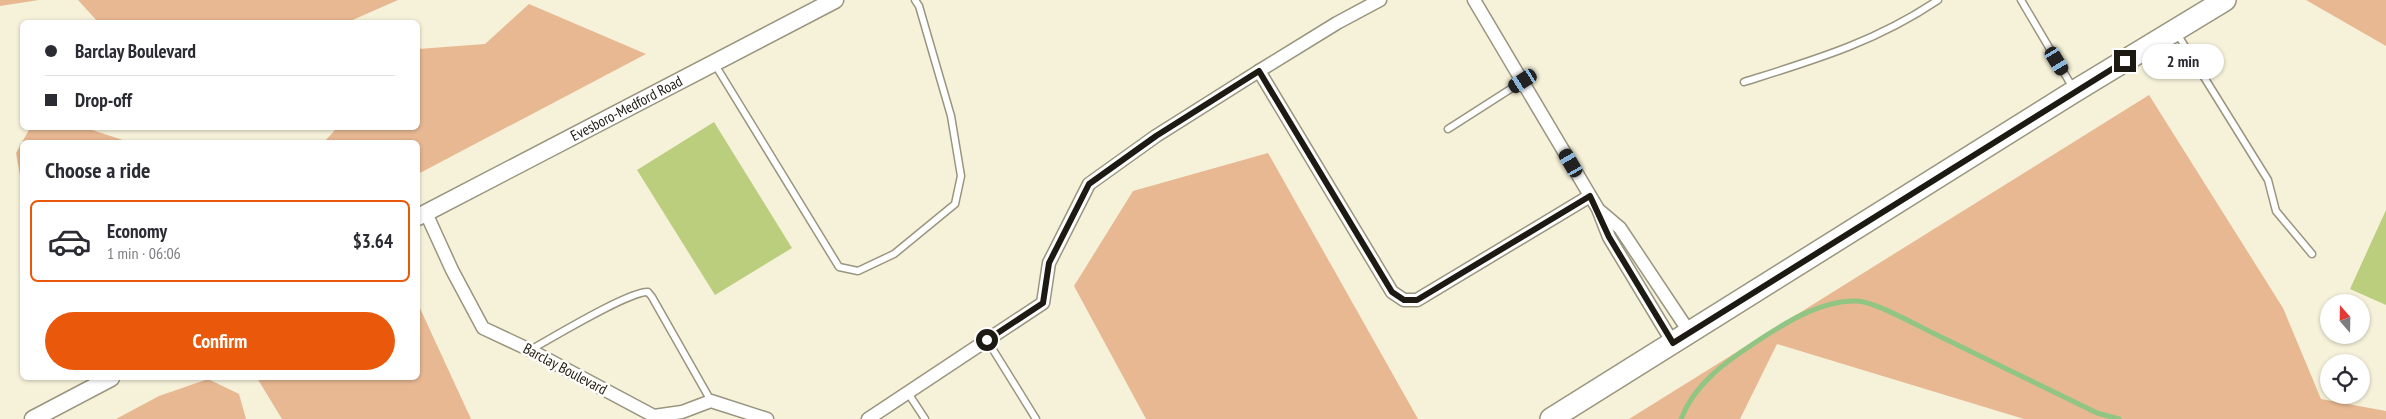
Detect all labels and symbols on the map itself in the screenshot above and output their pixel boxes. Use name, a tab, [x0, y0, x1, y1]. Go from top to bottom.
car	[2042, 44, 2071, 78]
callout: 2 min	[2142, 44, 2225, 78]
route end	[2114, 50, 2136, 72]
car	[1506, 67, 1539, 95]
street label: Evesboro-Medford Road	[567, 71, 685, 145]
car	[1557, 146, 1584, 180]
north arrow	[2320, 294, 2370, 344]
route start	[976, 329, 998, 351]
street label: Barclay Boulevard	[520, 339, 610, 399]

